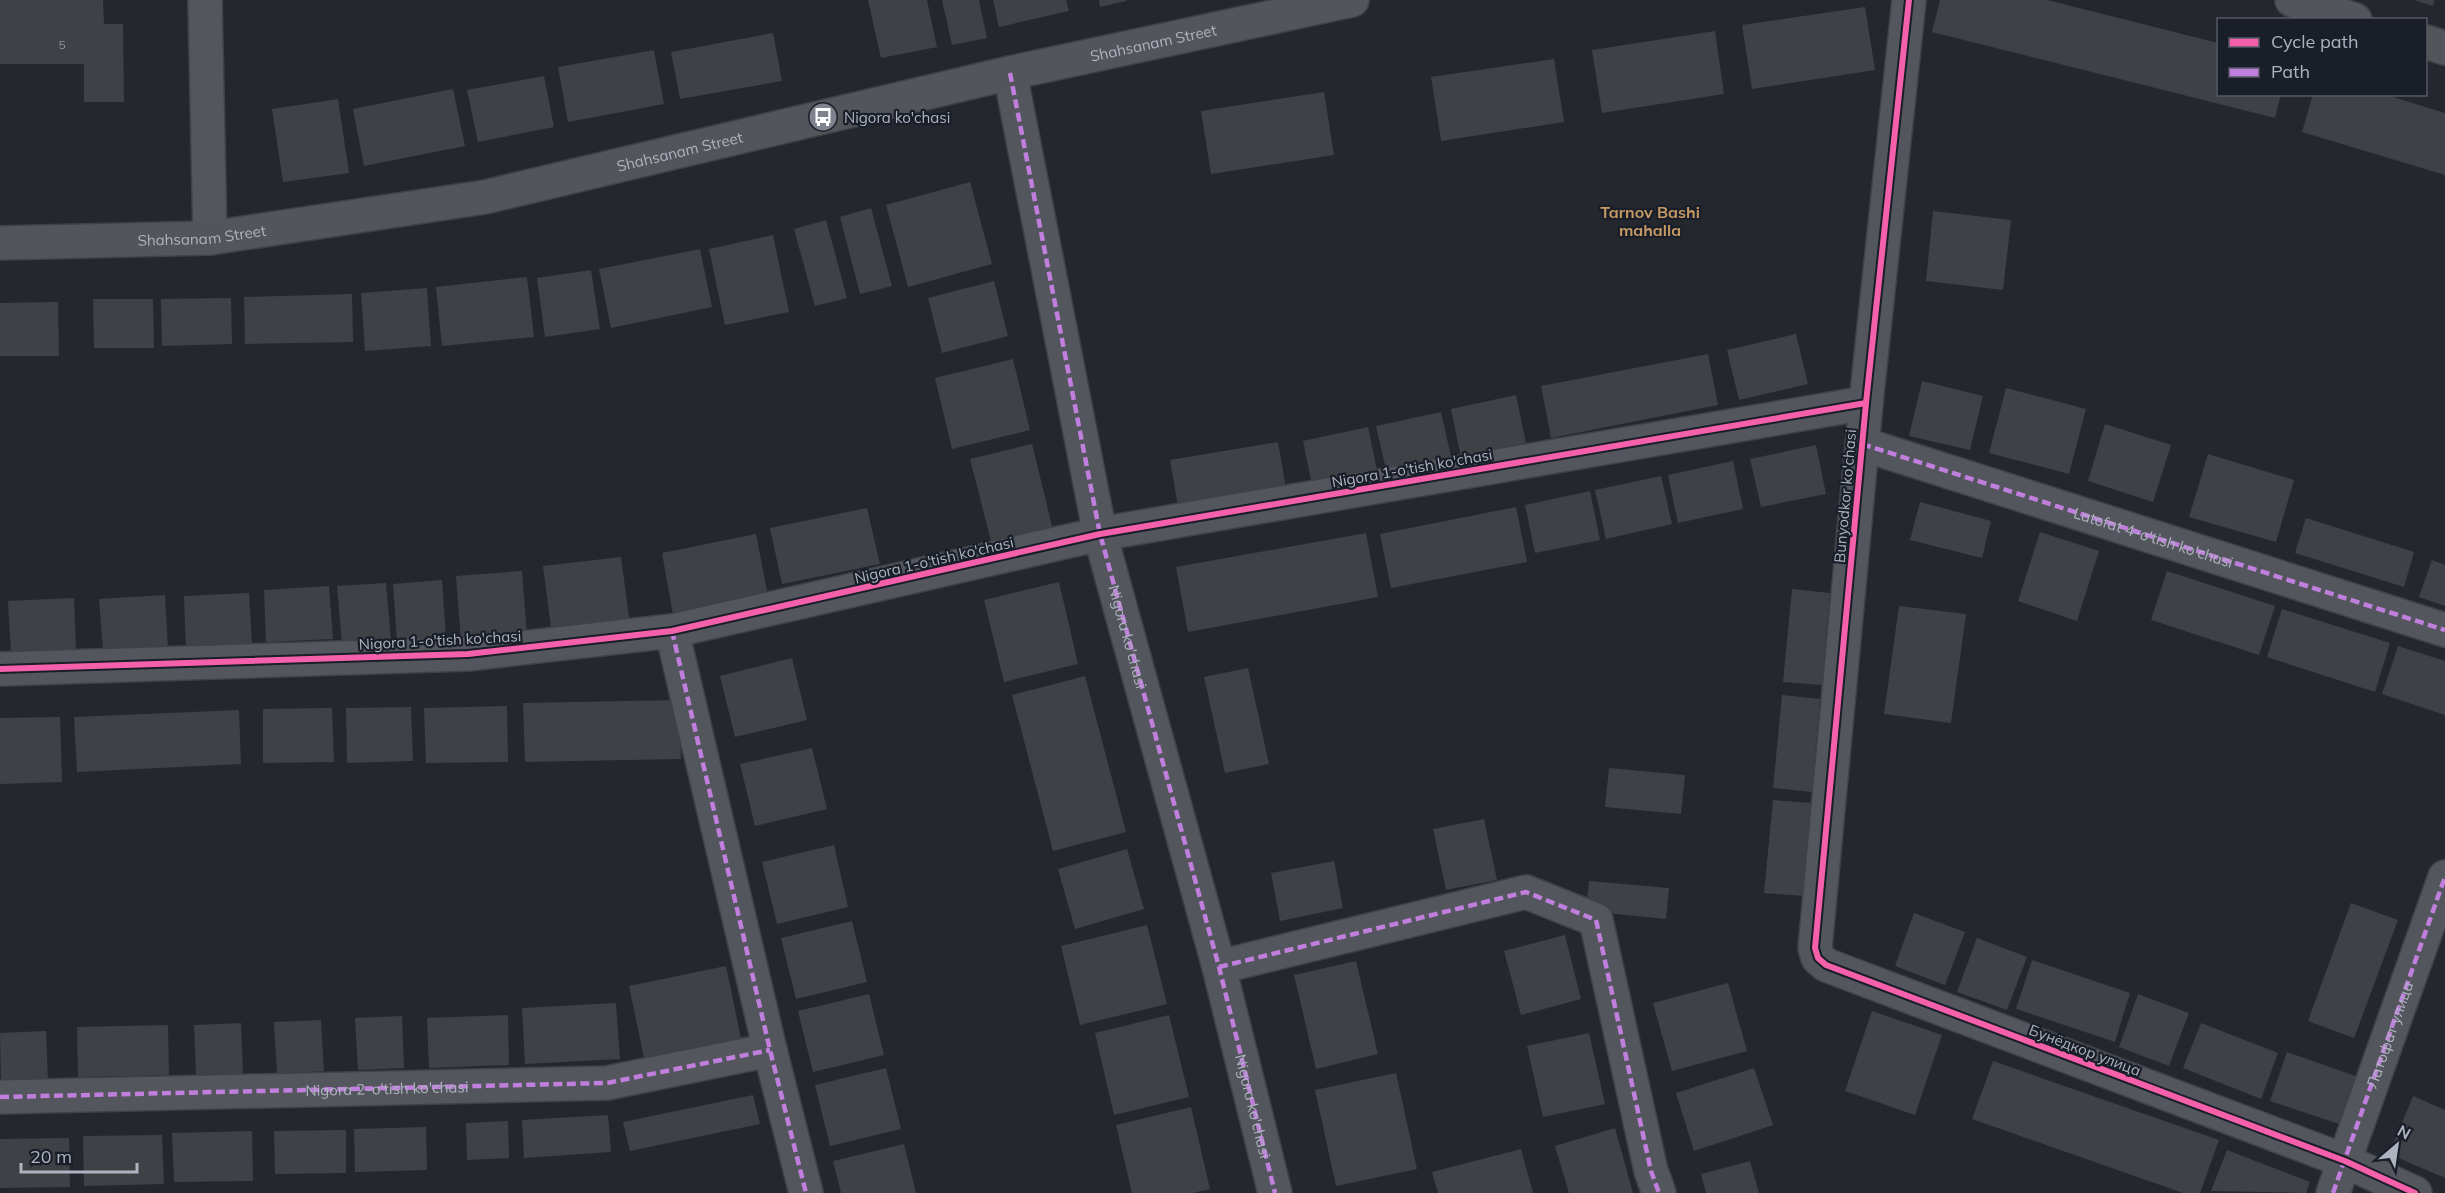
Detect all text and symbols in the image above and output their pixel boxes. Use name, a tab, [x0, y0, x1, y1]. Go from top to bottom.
legend	[2217, 18, 2427, 96]
street label: Shahsanam Street	[1088, 20, 1218, 65]
text: Cycle path	[2271, 30, 2358, 53]
house number: 5	[58, 37, 66, 52]
text: Path	[2271, 60, 2310, 83]
bus stop icon: Nigora ko'chasi	[807, 101, 839, 133]
place label: Nigora ko'chasi	[844, 108, 950, 127]
street label: Shahsanam Street	[615, 127, 744, 175]
district label: Tarnov Bashi mahalla	[1600, 202, 1700, 240]
street label: Shahsanam Street	[137, 220, 267, 249]
street label: Bunyodkor ko'chasi	[1830, 428, 1860, 564]
street label: Nigora 1-o'tish ko'chasi	[1330, 445, 1494, 491]
street label: Latofat 4-o'tish ko'chasi	[2071, 503, 2236, 571]
street label: Nigora 1-o'tish ko'chasi	[853, 532, 1015, 588]
street label: Nigora ko'chasi	[1105, 583, 1151, 690]
street label: Nigora 1-o'tish ko'chasi	[358, 626, 522, 654]
street label: Латофат улица	[2361, 979, 2417, 1091]
street label: Бунёдкор улица	[2026, 1020, 2144, 1080]
street label: Nigora ko'chasi	[1231, 1052, 1275, 1160]
street label: Nigora 2-o'tish ko'chasi	[305, 1077, 469, 1099]
north arrow	[2367, 1115, 2427, 1175]
text: N	[2394, 1120, 2414, 1144]
scale bar	[21, 1136, 136, 1174]
text: 20 m	[30, 1145, 72, 1168]

